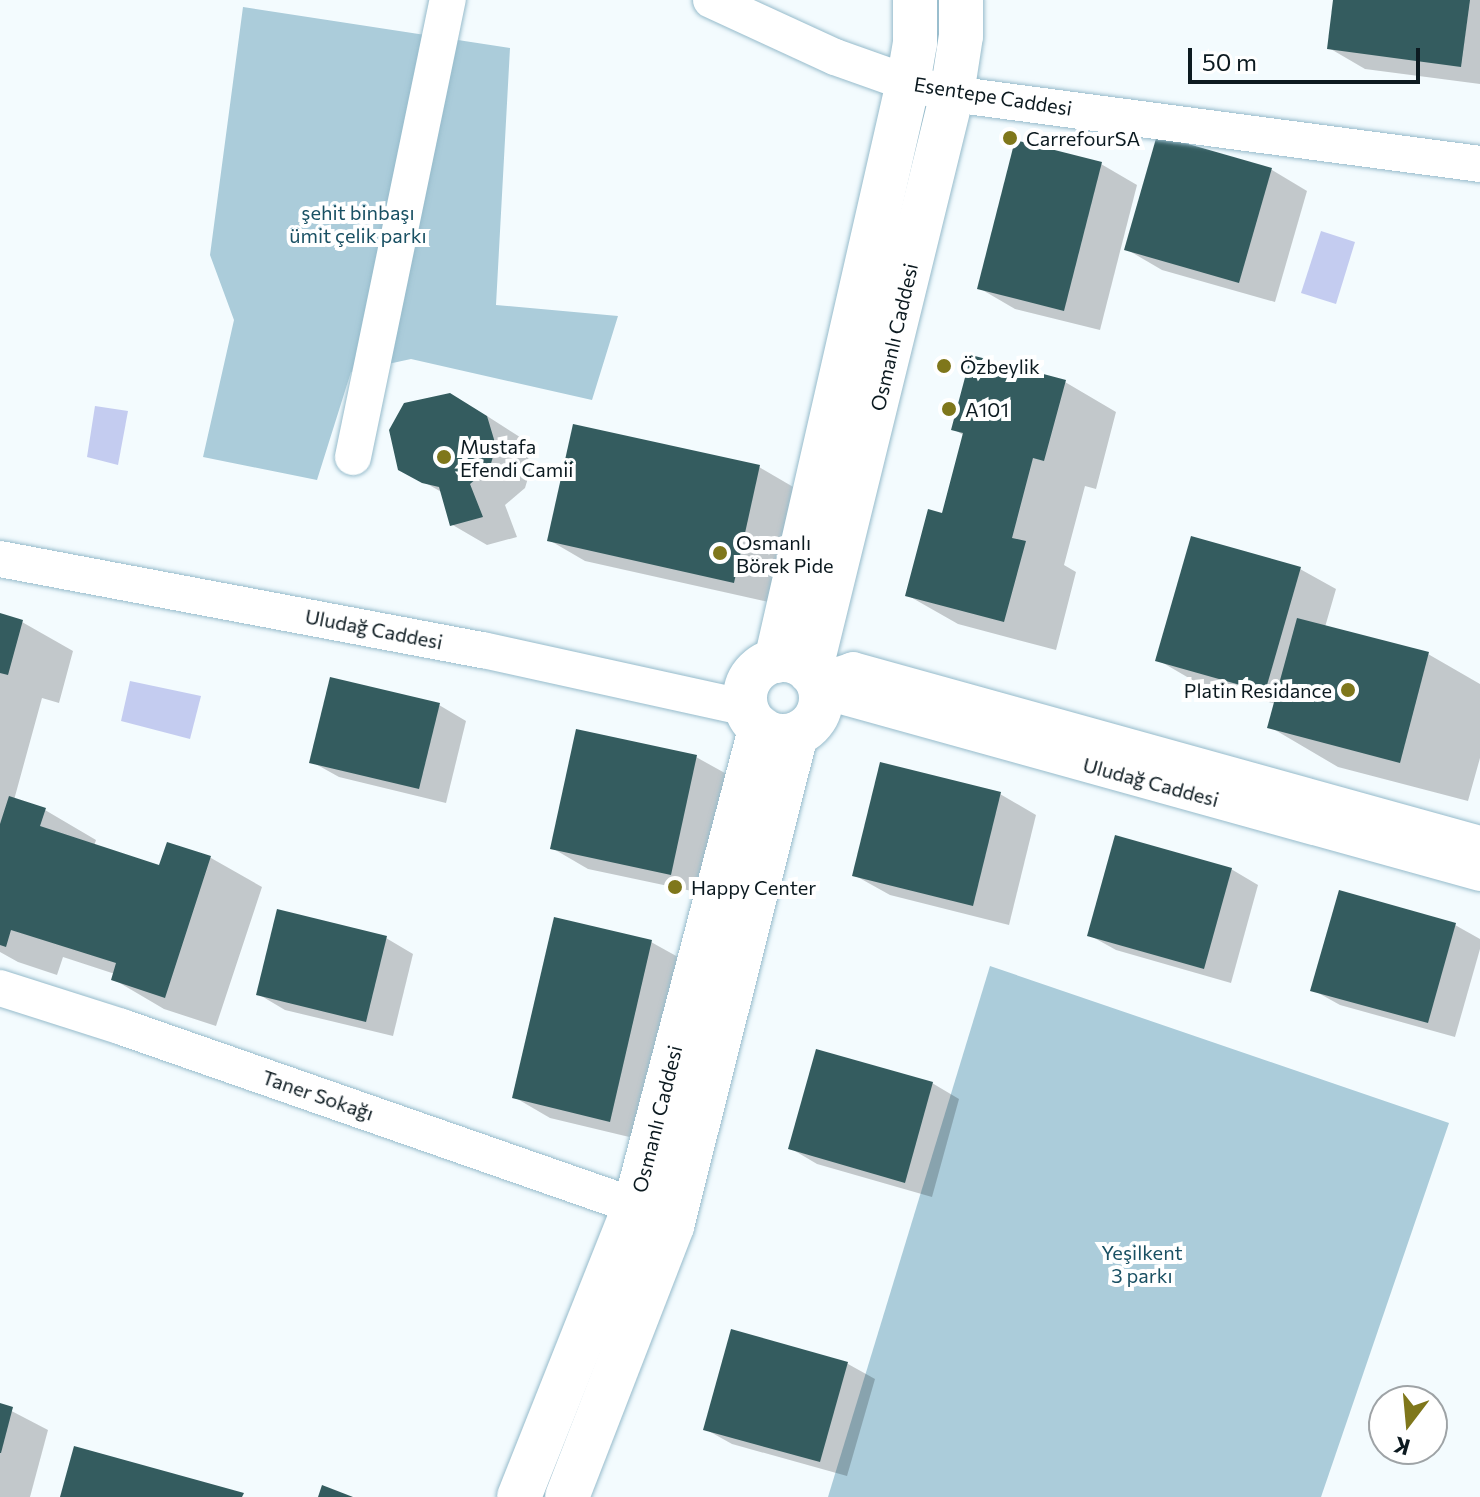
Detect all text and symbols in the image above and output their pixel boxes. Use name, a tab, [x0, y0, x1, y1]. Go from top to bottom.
scale bar	[1192, 32, 1424, 82]
text: 50 m	[1202, 47, 1257, 76]
street label: Esentepe Caddesi	[912, 72, 1074, 120]
place label: CarrefourSA	[1026, 126, 1140, 150]
marker: CarrefourSA	[1001, 129, 1019, 147]
park label: şehit binbaşı ümit çelik parkı	[289, 201, 427, 248]
street label: Osmanlı Caddesi	[865, 261, 923, 413]
place label: Özbeylik	[960, 354, 1040, 378]
marker: Özbeylik	[935, 357, 953, 375]
place label: A101	[965, 397, 1009, 421]
marker: A101	[940, 400, 958, 418]
place label: Mustafa Efendi Camii	[460, 434, 573, 481]
marker: Mustafa Efendi Camii	[435, 448, 453, 466]
place label: Osmanlı Börek Pide	[736, 530, 834, 577]
marker: Osmanlı Börek Pide	[711, 544, 729, 562]
street label: Uludağ Caddesi	[303, 604, 445, 654]
place label: Platin Residance	[1184, 678, 1332, 702]
marker: Platin Residance	[1339, 681, 1357, 699]
street label: Uludağ Caddesi	[1080, 752, 1222, 812]
place label: Happy Center	[691, 875, 816, 899]
marker: Happy Center	[666, 878, 684, 896]
street label: Osmanlı Caddesi	[627, 1043, 687, 1195]
street label: Taner Sokağı	[259, 1065, 377, 1125]
park label: Yeşilkent 3 parkı	[1101, 1241, 1183, 1288]
north arrow	[1368, 1385, 1448, 1465]
text: K	[1391, 1432, 1413, 1462]

